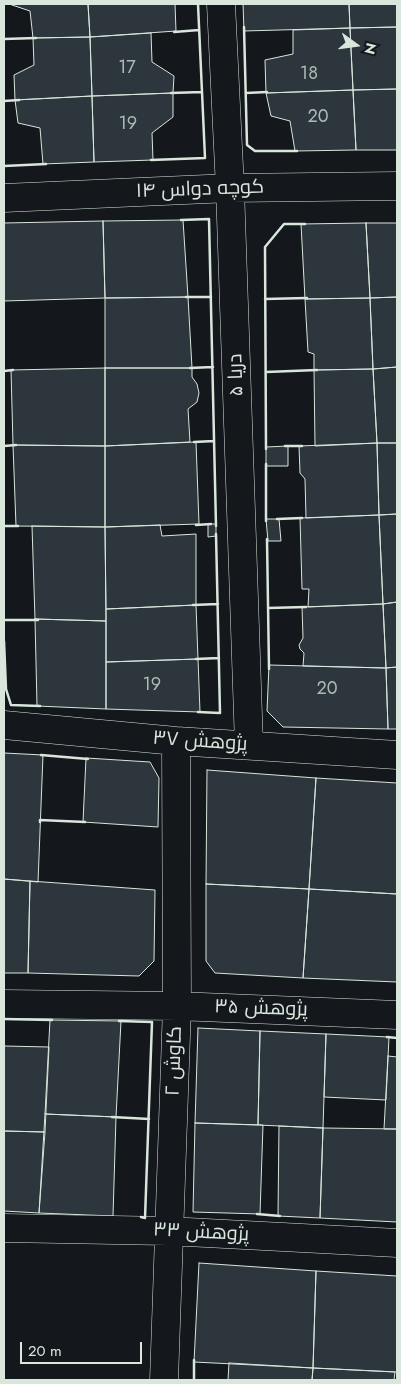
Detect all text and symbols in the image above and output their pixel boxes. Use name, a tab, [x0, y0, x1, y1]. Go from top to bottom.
north arrow	[331, 20, 381, 70]
text: N	[360, 41, 382, 56]
house number: 17	[118, 58, 136, 80]
house number: 18	[300, 64, 318, 86]
house number: 20	[307, 107, 329, 129]
house number: 19	[119, 114, 137, 136]
street label: کوچه دواس ۱۴	[135, 176, 265, 204]
street label: دریا ۵	[224, 353, 250, 397]
house number: 19	[143, 675, 161, 697]
house number: 20	[316, 679, 338, 701]
street label: پژوهش ۳۷	[152, 727, 248, 757]
street label: پژوهش ۳۵	[214, 995, 308, 1023]
street label: کاوش ۲	[162, 1026, 188, 1096]
street label: پژوهش ۳۳	[152, 1219, 250, 1247]
scale bar	[22, 1332, 145, 1364]
text: 20 m	[28, 1340, 62, 1362]

